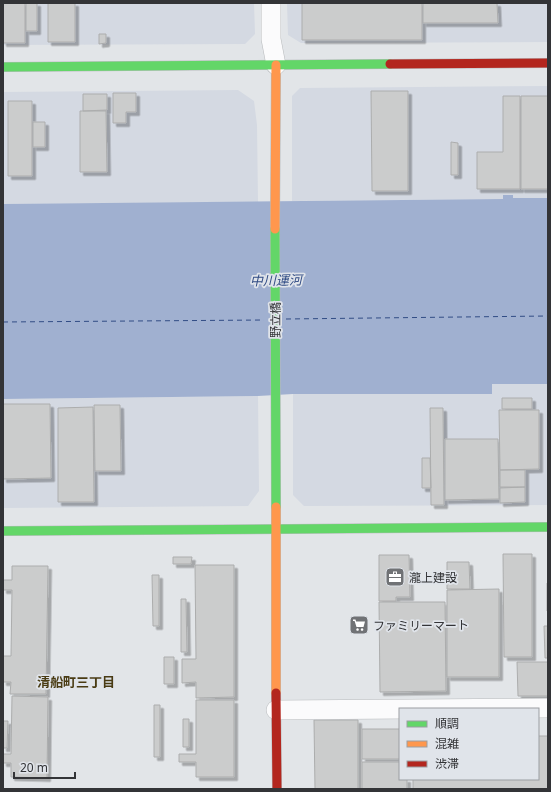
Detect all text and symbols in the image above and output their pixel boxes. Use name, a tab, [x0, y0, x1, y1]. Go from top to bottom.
water label: 中川運河	[250, 270, 305, 289]
street label: 野立橋	[267, 302, 284, 338]
office icon: 瀧上建設	[384, 566, 406, 588]
place label: 瀧上建設	[409, 569, 457, 586]
supermarket icon: ファミリーマート	[348, 614, 370, 636]
place label: ファミリーマート	[373, 617, 469, 634]
district label: 清船町三丁目	[37, 673, 115, 691]
legend	[399, 708, 539, 780]
text: 順調	[435, 715, 459, 732]
text: 混雑	[435, 735, 459, 752]
scale bar	[14, 754, 75, 780]
text: 渋滞	[435, 755, 459, 772]
text: 20 m	[20, 759, 48, 776]

